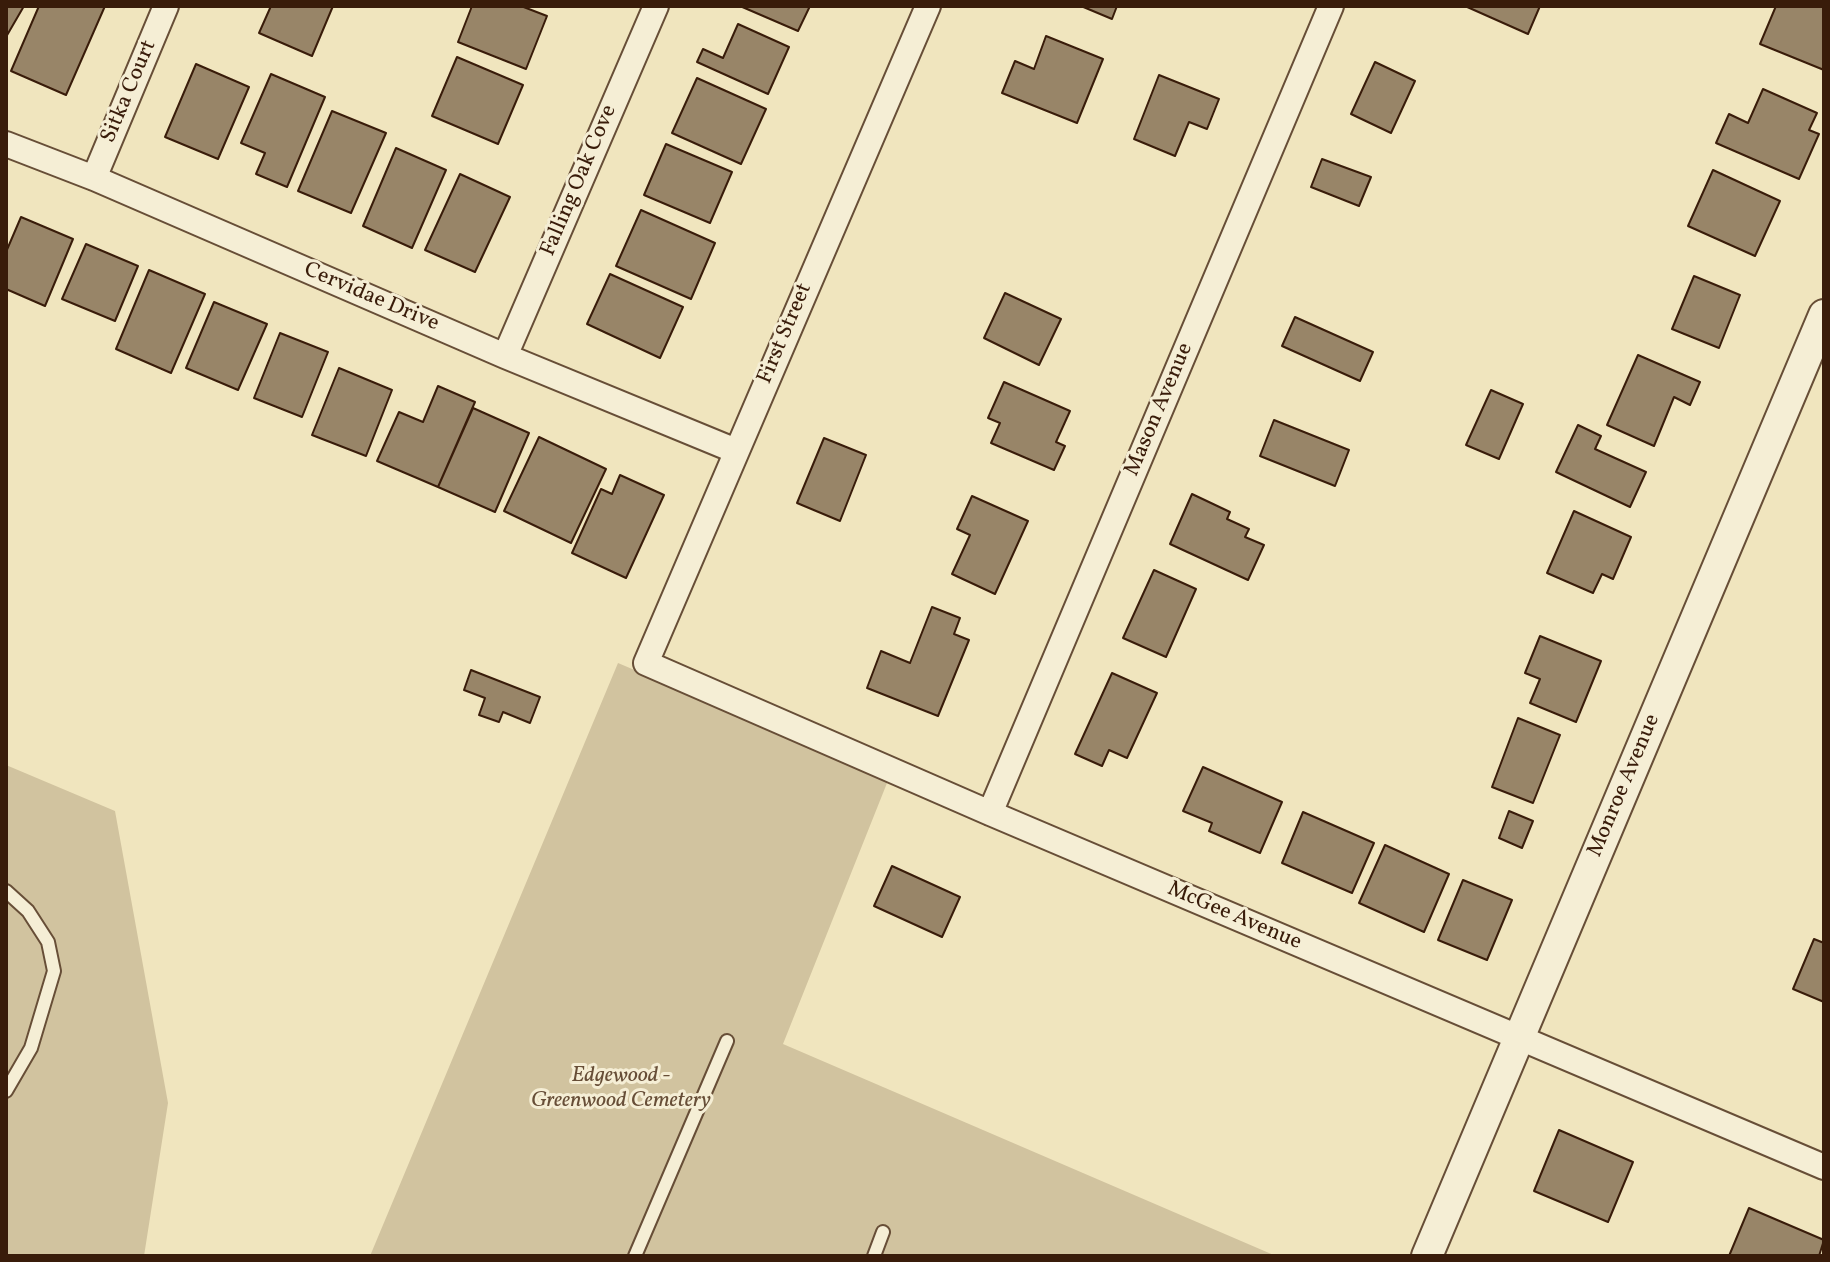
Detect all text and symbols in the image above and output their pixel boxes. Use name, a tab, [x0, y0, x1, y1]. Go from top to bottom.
street label: Sitka Court	[97, 37, 163, 147]
street label: Falling Oak Cove	[536, 101, 624, 261]
street label: Cervidae Drive	[299, 258, 443, 338]
street label: First Street	[753, 280, 819, 388]
street label: Mason Avenue	[1120, 339, 1200, 481]
street label: Monroe Avenue	[1583, 711, 1667, 861]
street label: McGee Avenue	[1163, 877, 1305, 957]
park label: Edgewood - Greenwood Cemetery	[531, 1064, 711, 1116]

